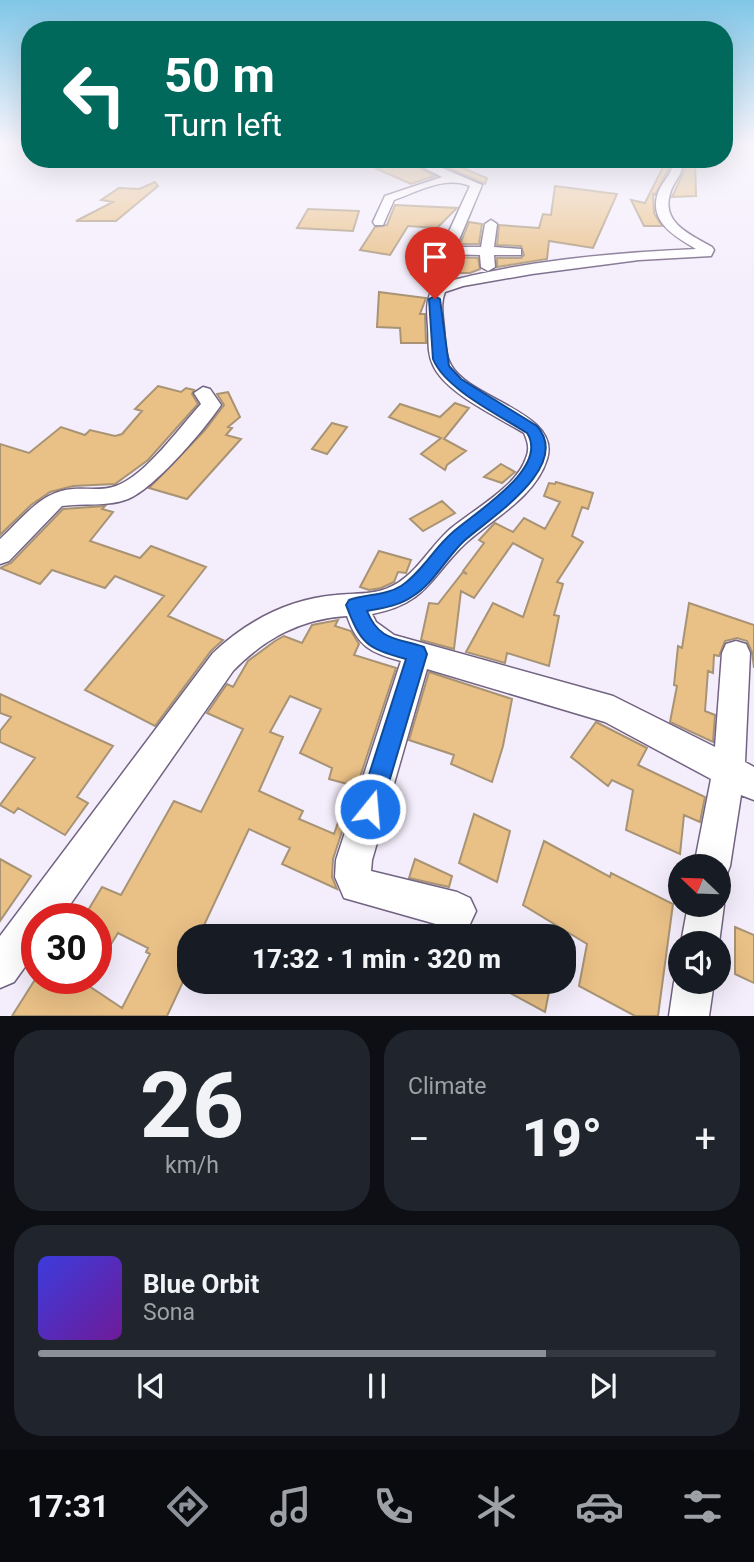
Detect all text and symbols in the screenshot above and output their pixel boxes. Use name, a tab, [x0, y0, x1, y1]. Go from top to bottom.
text: 50 m	[164, 47, 275, 104]
icon: left	[49, 49, 140, 140]
text: Turn left	[164, 106, 282, 144]
pin	[405, 227, 465, 299]
icon: arrive	[416, 238, 454, 276]
position arrow	[333, 772, 407, 846]
north arrow	[668, 854, 732, 917]
map controls	[668, 854, 731, 994]
speed limit sign: 30	[21, 903, 112, 994]
button: sound	[668, 931, 731, 994]
text: 17:32 · 1 min · 320 m	[252, 944, 501, 974]
text: 26	[140, 1053, 244, 1159]
text: Climate	[408, 1073, 487, 1100]
text: 19°	[522, 1108, 602, 1169]
text: −	[408, 1117, 430, 1161]
text: +	[694, 1117, 716, 1161]
text: km/h	[165, 1152, 219, 1179]
text: Blue Orbit	[143, 1269, 259, 1299]
text: Sona	[143, 1299, 195, 1326]
icon: previous	[132, 1367, 170, 1405]
icon: pause	[358, 1367, 396, 1405]
icon: next	[584, 1367, 622, 1405]
icon: directions	[163, 1482, 212, 1531]
icon: music	[266, 1482, 315, 1531]
icon: phone	[369, 1482, 418, 1531]
icon: climate	[472, 1482, 521, 1531]
icon: car	[575, 1482, 624, 1531]
icon: filters	[678, 1482, 727, 1531]
text: 17:31	[27, 1487, 109, 1525]

